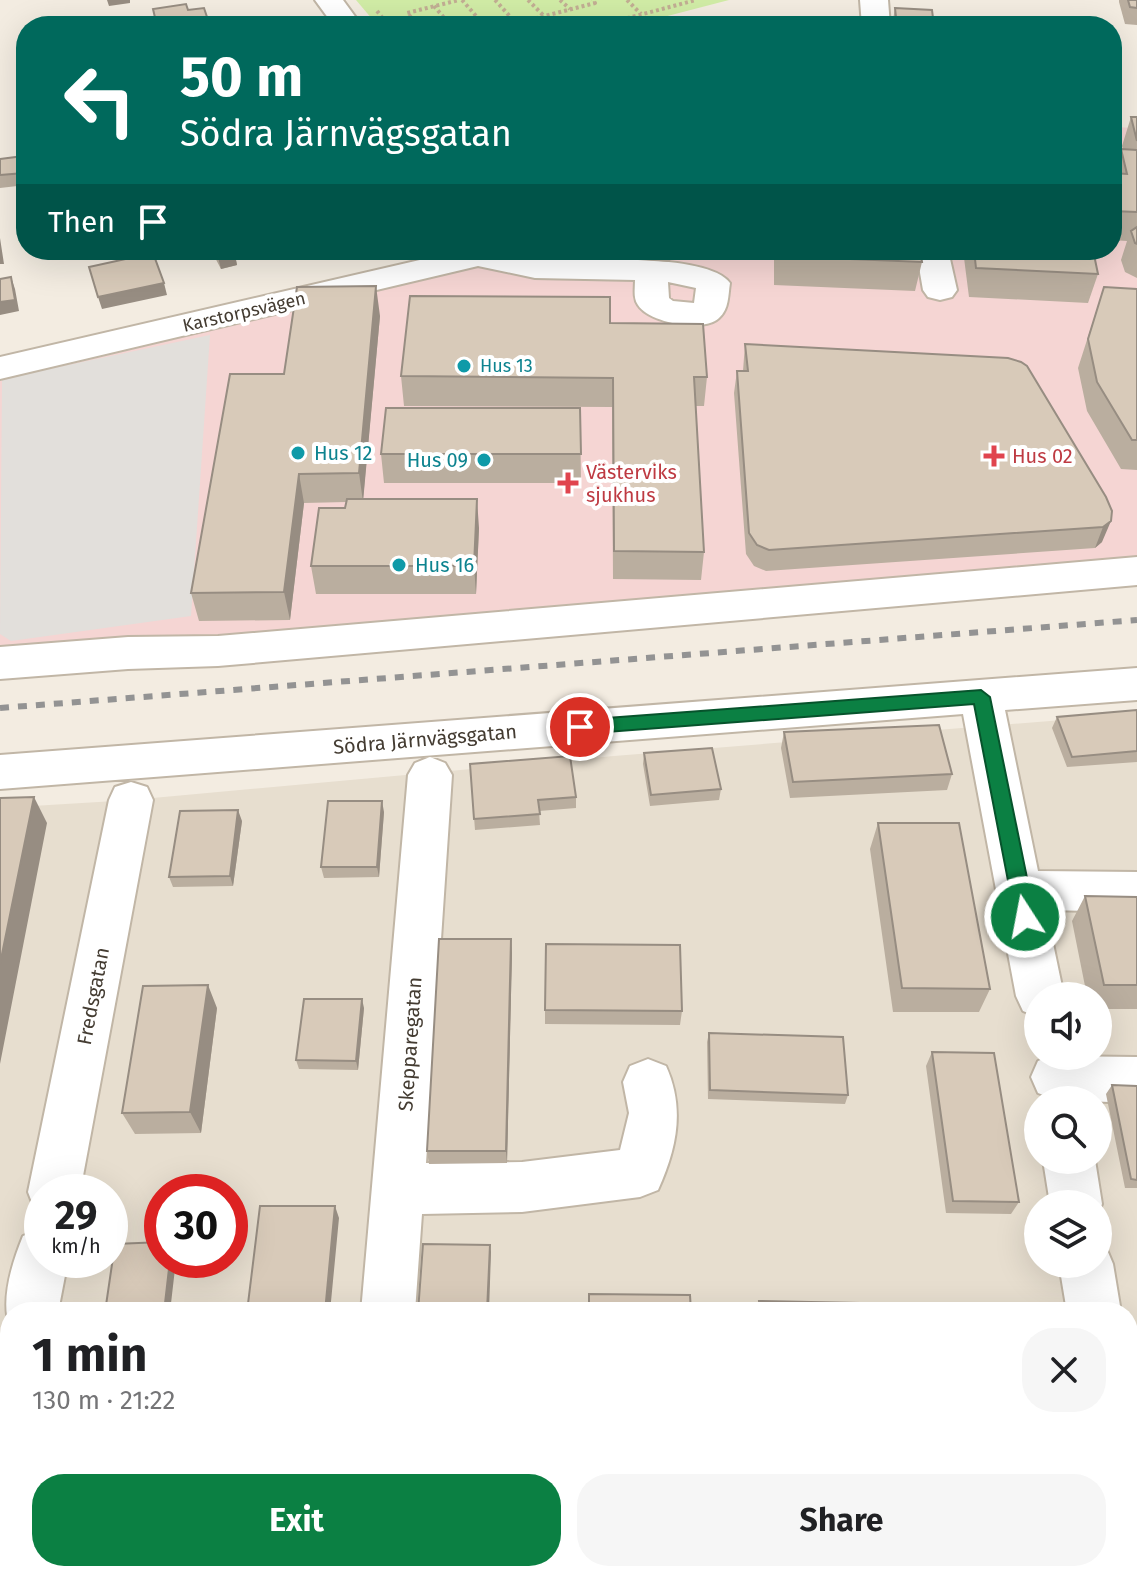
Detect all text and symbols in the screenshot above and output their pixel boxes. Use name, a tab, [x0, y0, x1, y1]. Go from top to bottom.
text: 50 m	[180, 44, 303, 111]
icon: left	[48, 48, 152, 152]
text: Södra Järnvägsgatan	[180, 112, 512, 156]
icon: arrive	[131, 200, 175, 244]
text: Then	[48, 204, 115, 240]
street label: Karstorpsvägen	[180, 287, 308, 337]
place label: Hus 13	[480, 355, 533, 377]
marker: Hus 13	[455, 357, 473, 375]
place label: Hus 12	[314, 441, 372, 465]
marker: Hus 12	[289, 444, 307, 462]
place label: Hus 02	[1012, 444, 1073, 468]
marker: Hus 02	[983, 445, 1005, 467]
place label: Hus 09	[407, 448, 468, 472]
marker: Hus 09	[475, 451, 493, 469]
place label: Västerviks sjukhus	[586, 460, 677, 507]
marker: Västerviks sjukhus	[557, 472, 579, 494]
place label: Hus 16	[415, 553, 474, 577]
marker: Hus 16	[390, 556, 408, 574]
pin	[546, 693, 614, 761]
icon: arrive	[558, 705, 602, 749]
street label: Södra Järnvägsgatan	[332, 719, 518, 759]
position arrow	[983, 875, 1067, 959]
street label: Fredsgatan	[72, 945, 114, 1047]
street label: Skepparegatan	[393, 976, 427, 1112]
map controls	[1024, 982, 1112, 1278]
button: sound	[1024, 982, 1112, 1070]
button: search	[1024, 1086, 1112, 1174]
speed limit sign: 30	[144, 1174, 248, 1278]
button: layers	[1024, 1190, 1112, 1278]
text: 29	[55, 1192, 97, 1240]
text: km/h	[51, 1234, 101, 1258]
text: 1 min	[32, 1326, 147, 1384]
button: close	[1022, 1328, 1106, 1412]
text: 130 m · 21:22	[32, 1385, 175, 1416]
button: Exit	[32, 1474, 561, 1566]
button: Share	[577, 1474, 1106, 1566]

